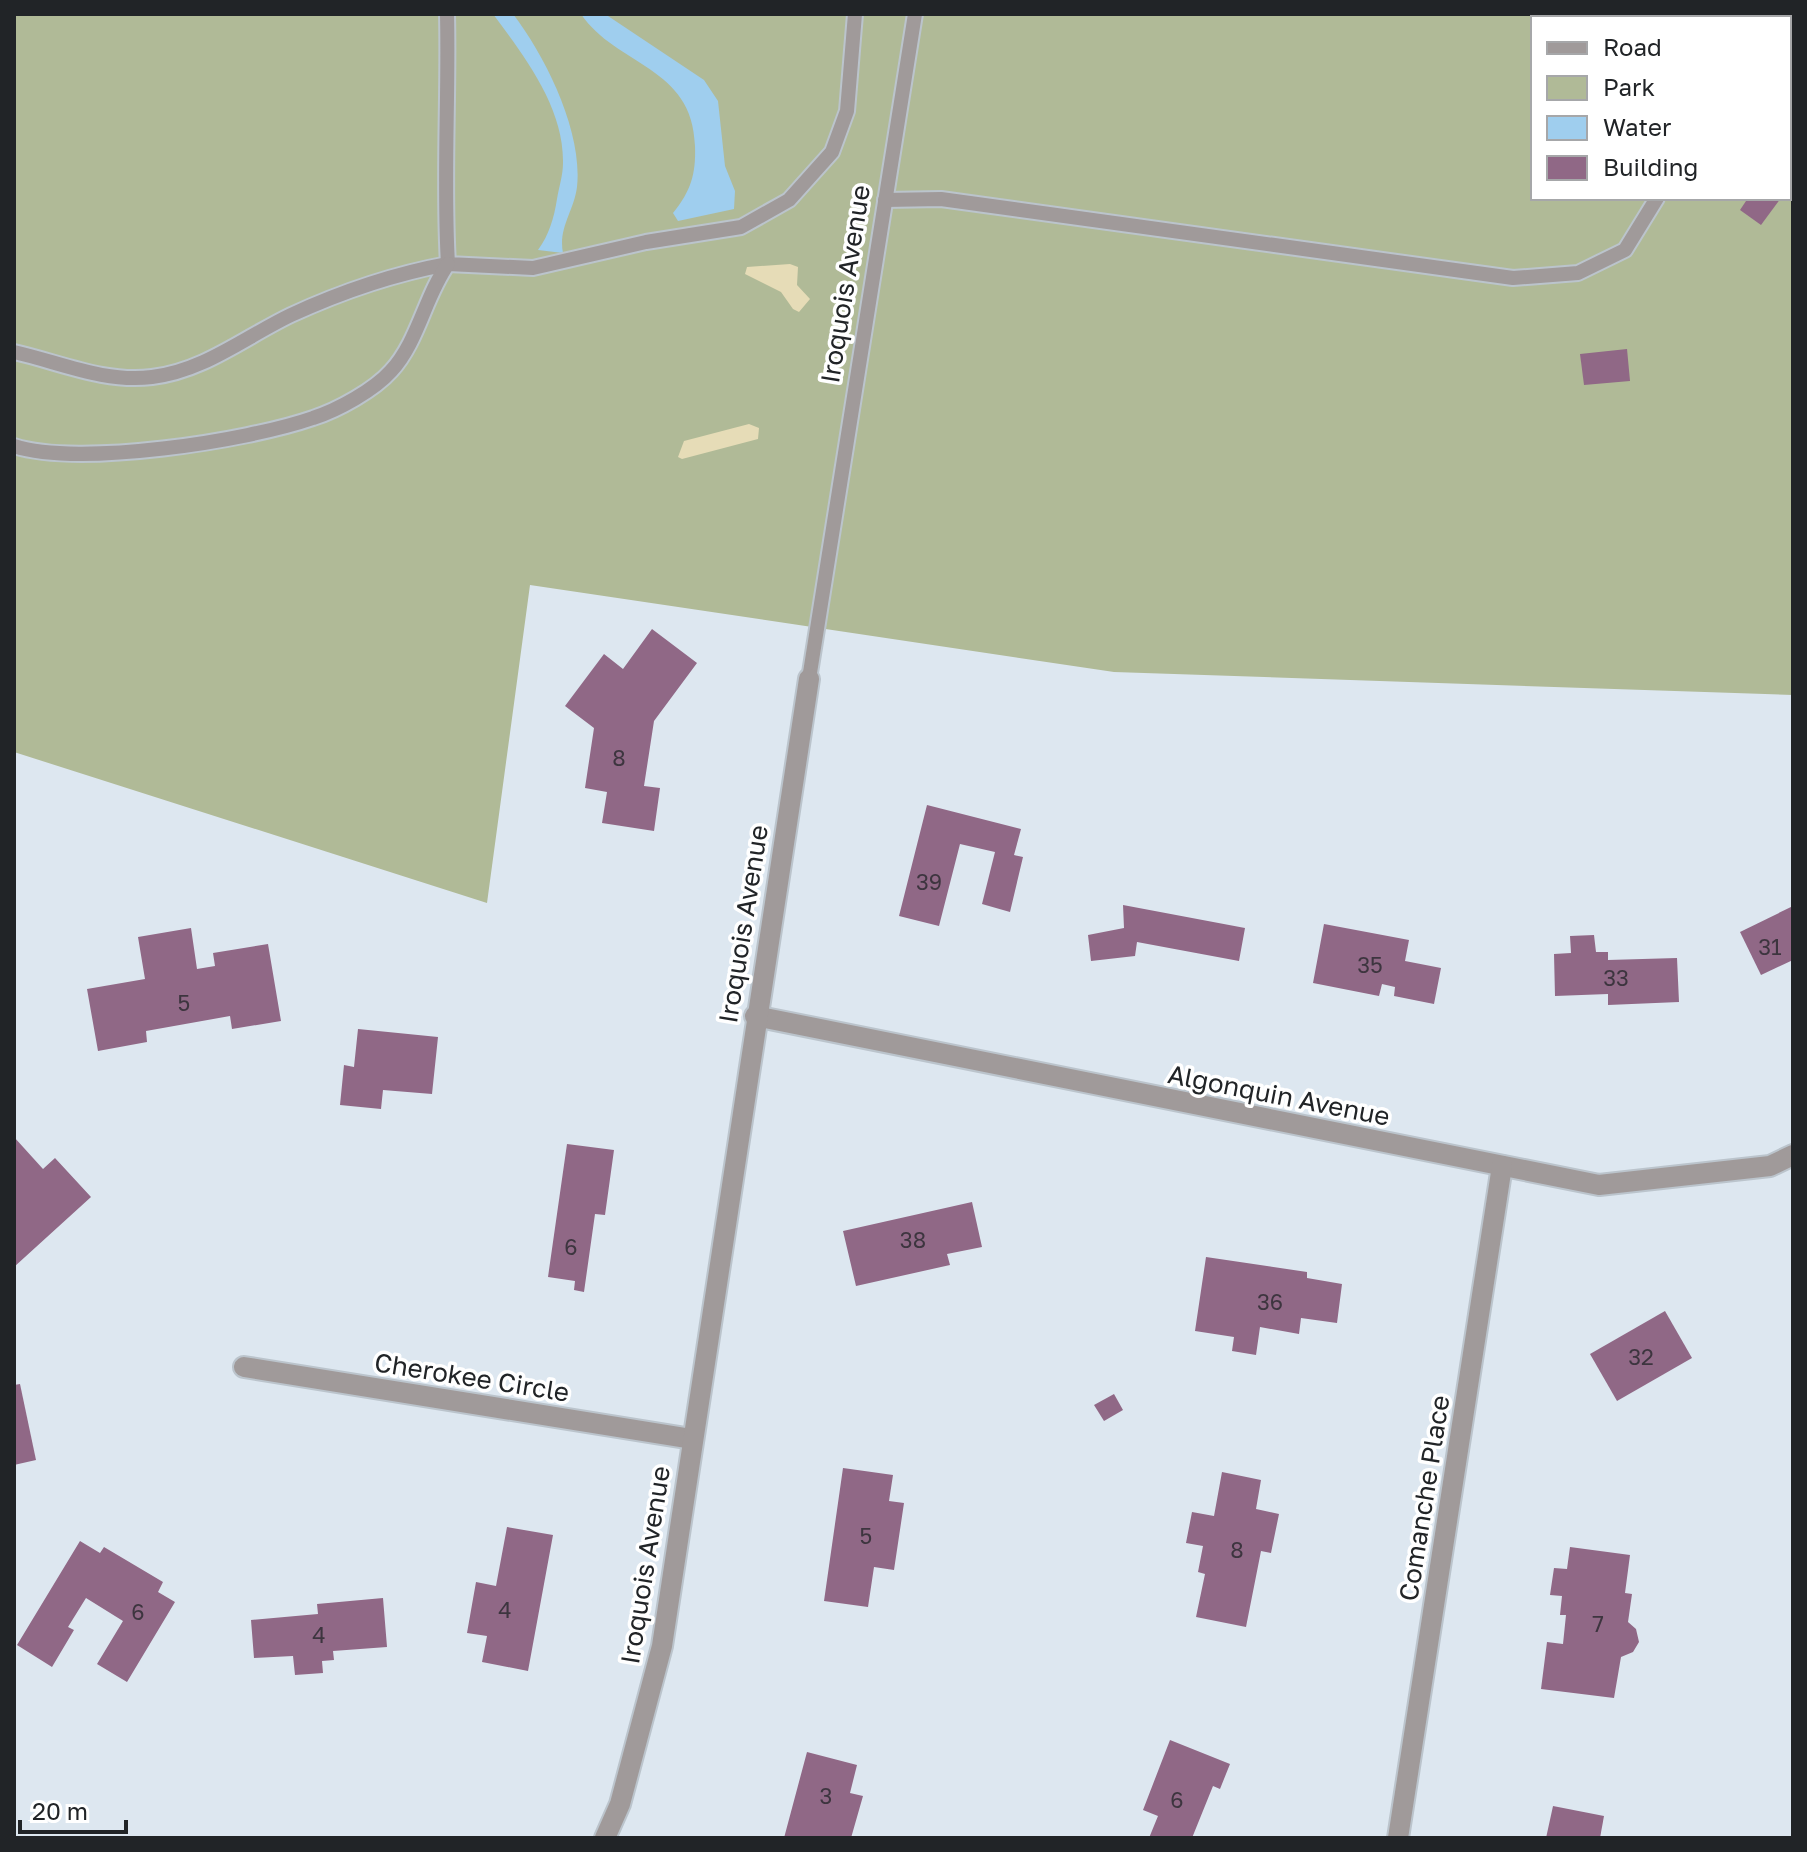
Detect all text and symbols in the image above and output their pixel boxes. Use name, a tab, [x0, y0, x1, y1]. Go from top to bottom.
legend	[1531, 16, 1791, 200]
text: Road	[1603, 32, 1662, 61]
text: Park	[1603, 72, 1655, 101]
text: Water	[1603, 112, 1671, 141]
text: Building	[1603, 152, 1698, 181]
street label: Iroquois Avenue	[814, 183, 876, 385]
house number: 8	[612, 744, 626, 771]
street label: Iroquois Avenue	[712, 823, 774, 1025]
house number: 39	[916, 868, 942, 895]
house number: 31	[1758, 933, 1782, 960]
house number: 35	[1357, 951, 1383, 978]
house number: 33	[1603, 964, 1629, 991]
house number: 5	[178, 989, 190, 1016]
street label: Algonquin Avenue	[1165, 1058, 1393, 1132]
house number: 38	[900, 1226, 926, 1253]
house number: 6	[564, 1233, 578, 1260]
house number: 36	[1257, 1288, 1283, 1315]
house number: 32	[1628, 1343, 1654, 1370]
street label: Cherokee Circle	[372, 1346, 572, 1408]
street label: Comanche Place	[1392, 1393, 1456, 1603]
street label: Iroquois Avenue	[614, 1464, 676, 1666]
house number: 5	[860, 1522, 872, 1549]
house number: 8	[1230, 1536, 1244, 1563]
house number: 4	[498, 1596, 512, 1623]
house number: 6	[131, 1598, 145, 1625]
house number: 7	[1592, 1610, 1604, 1637]
house number: 4	[312, 1621, 326, 1648]
house number: 3	[820, 1782, 832, 1809]
scale bar	[20, 1784, 126, 1834]
house number: 6	[1170, 1786, 1184, 1813]
text: 20 m	[32, 1796, 88, 1825]

